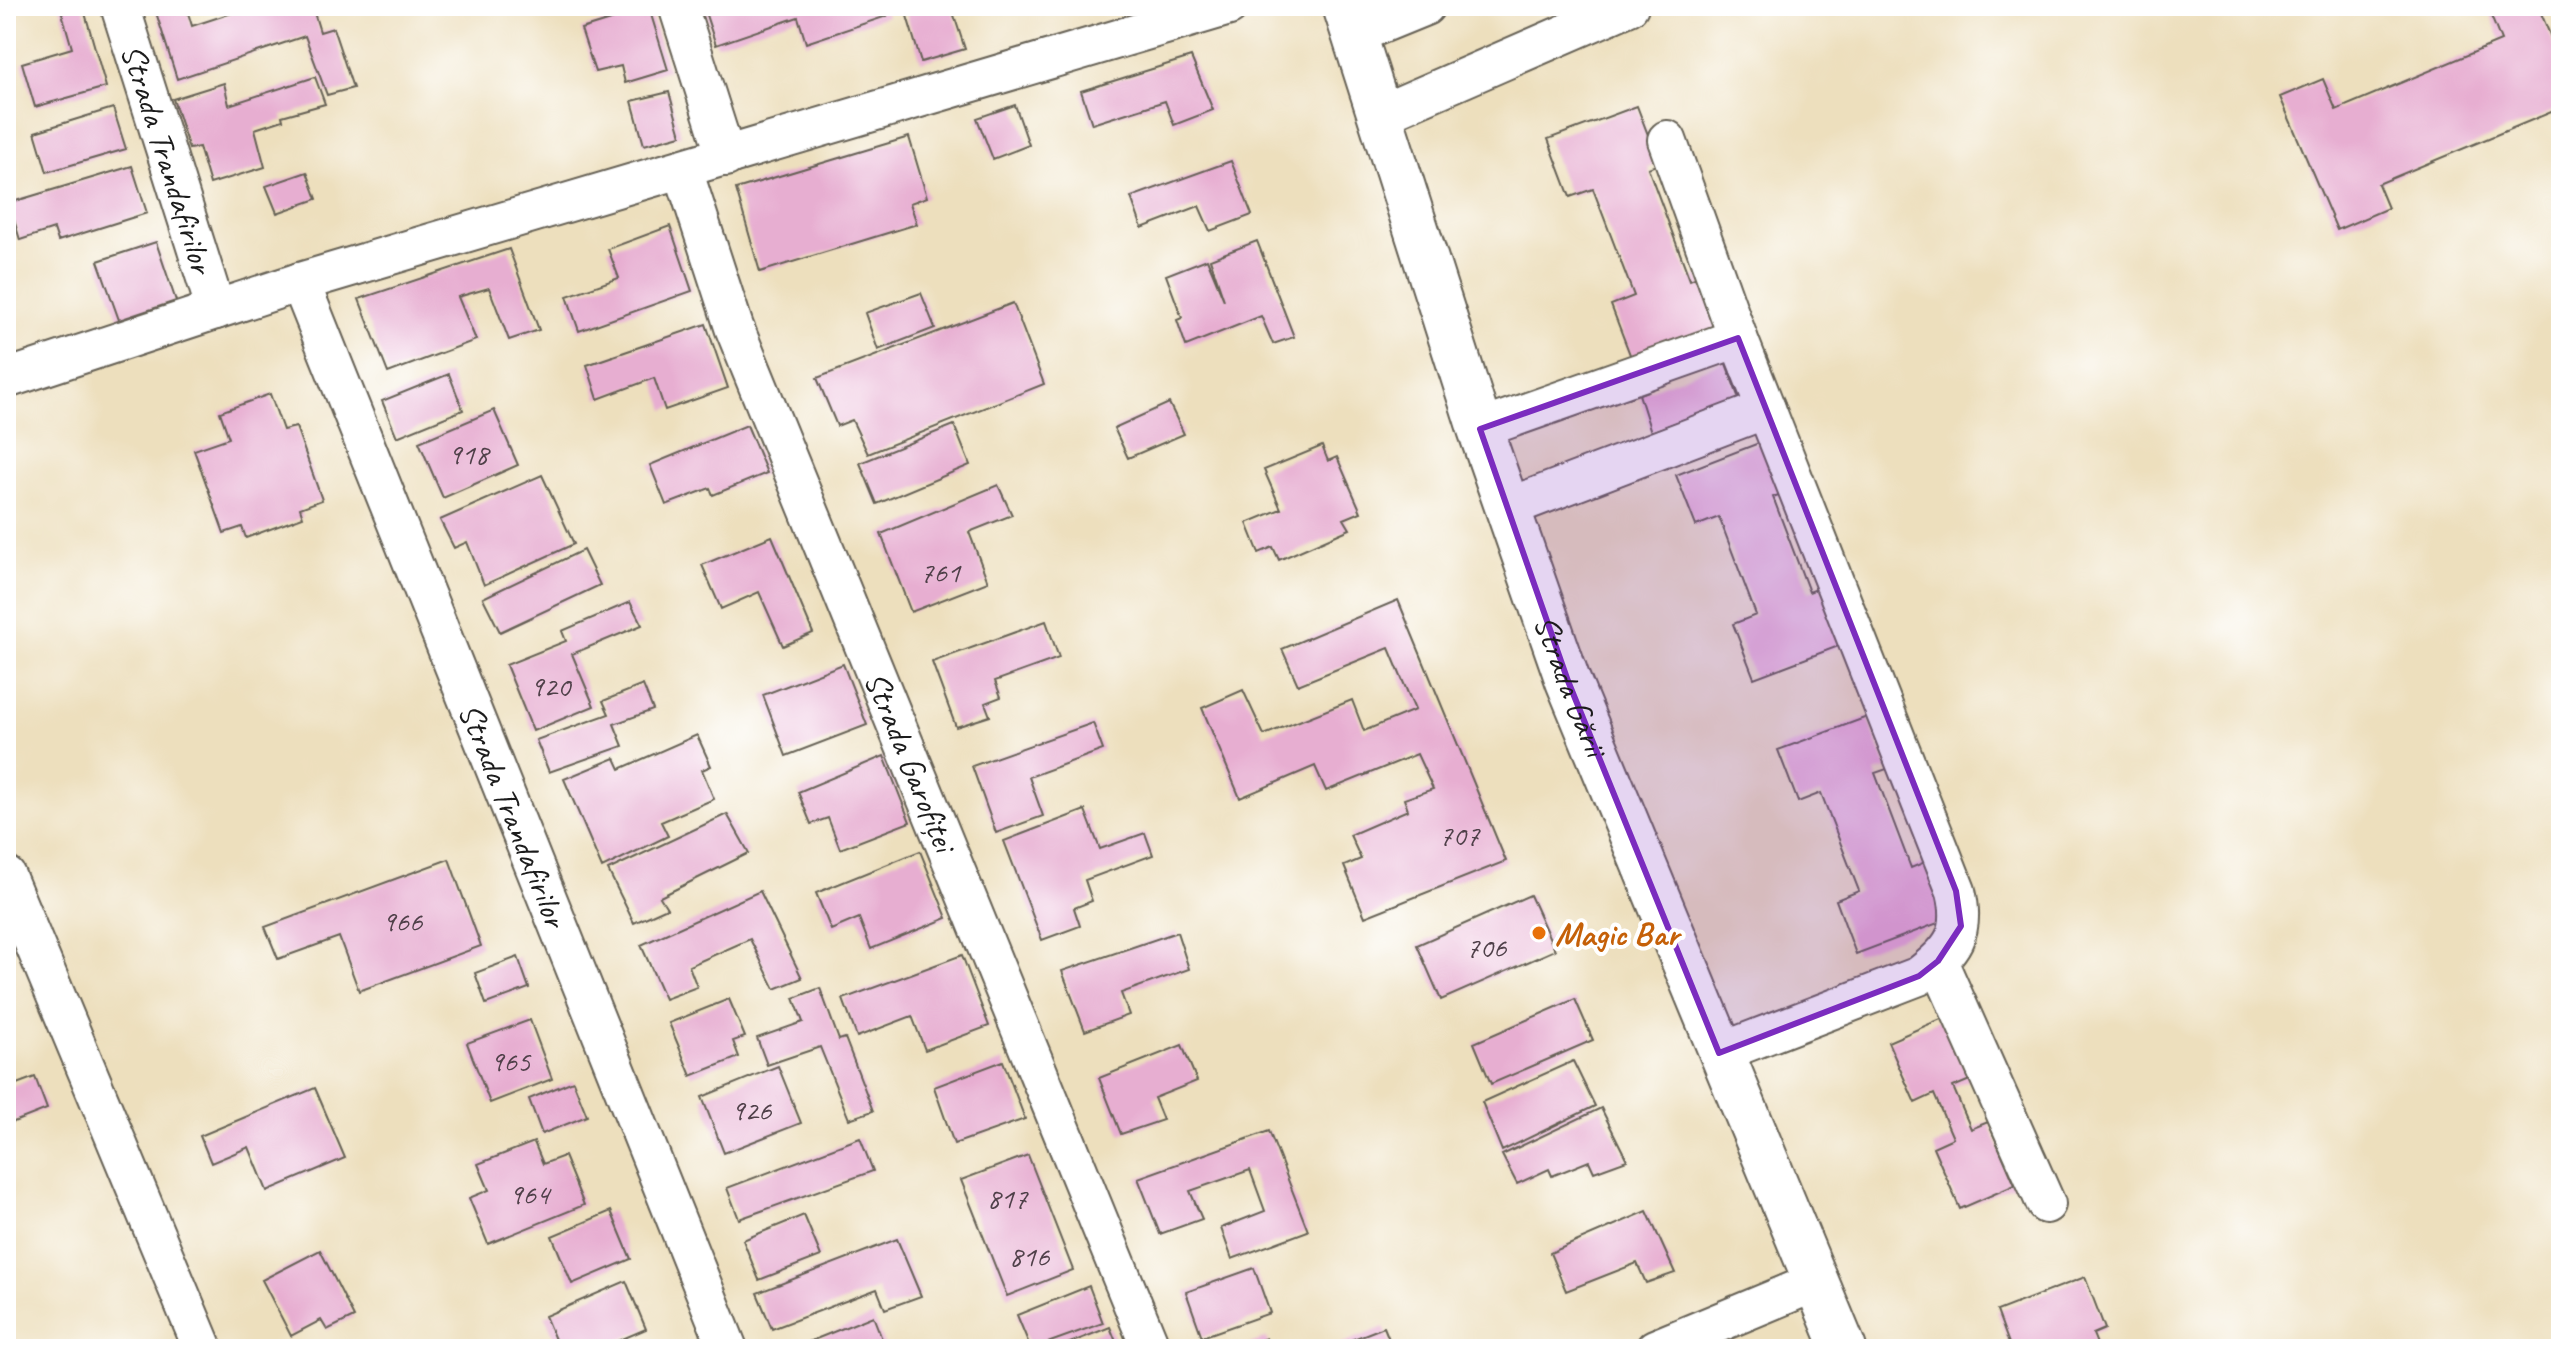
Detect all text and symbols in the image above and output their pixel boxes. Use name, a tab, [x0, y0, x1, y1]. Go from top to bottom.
street label: Strada Trandafirilor	[112, 39, 225, 281]
house number: 918	[448, 435, 491, 473]
house number: 761	[920, 553, 962, 591]
street label: Strada Gării	[1525, 609, 1619, 765]
street label: Strada Garofiței	[855, 665, 968, 861]
house number: 920	[530, 667, 573, 705]
street label: Strada Trandafirilor	[449, 696, 579, 936]
house number: 707	[1439, 816, 1481, 854]
house number: 966	[382, 902, 424, 940]
place label: Magic Bar	[1555, 912, 1682, 955]
marker: Magic Bar	[1530, 924, 1548, 942]
house number: 706	[1466, 928, 1508, 966]
house number: 965	[490, 1042, 532, 1080]
house number: 926	[731, 1091, 773, 1129]
house number: 964	[509, 1175, 552, 1213]
house number: 817	[987, 1179, 1029, 1217]
house number: 816	[1009, 1237, 1051, 1275]

